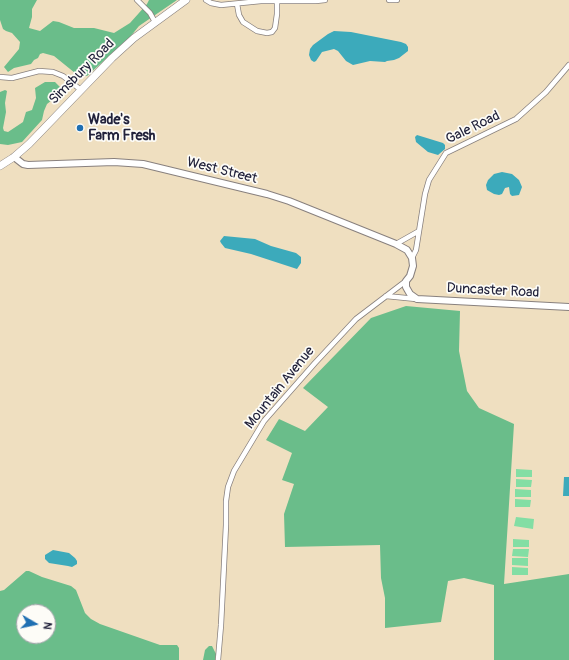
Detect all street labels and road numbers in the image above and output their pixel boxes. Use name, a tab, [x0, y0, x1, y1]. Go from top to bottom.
street label: Simsbury Road	[46, 36, 118, 108]
street label: Gale Road	[443, 108, 503, 148]
street label: West Street	[185, 154, 259, 188]
street label: Duncaster Road	[446, 280, 540, 302]
street label: Mountain Avenue	[242, 343, 318, 433]

